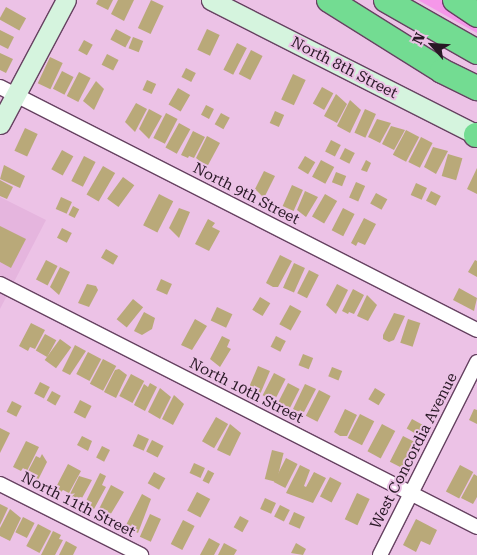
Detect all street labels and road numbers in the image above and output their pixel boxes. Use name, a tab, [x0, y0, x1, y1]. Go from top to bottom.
street label: North 8th Street	[288, 33, 400, 103]
street label: North 9th Street	[190, 159, 302, 229]
street label: North 10th Street	[186, 355, 306, 427]
street label: West Concordia Avenue	[367, 370, 461, 532]
street label: North 11th Street	[18, 469, 138, 541]

